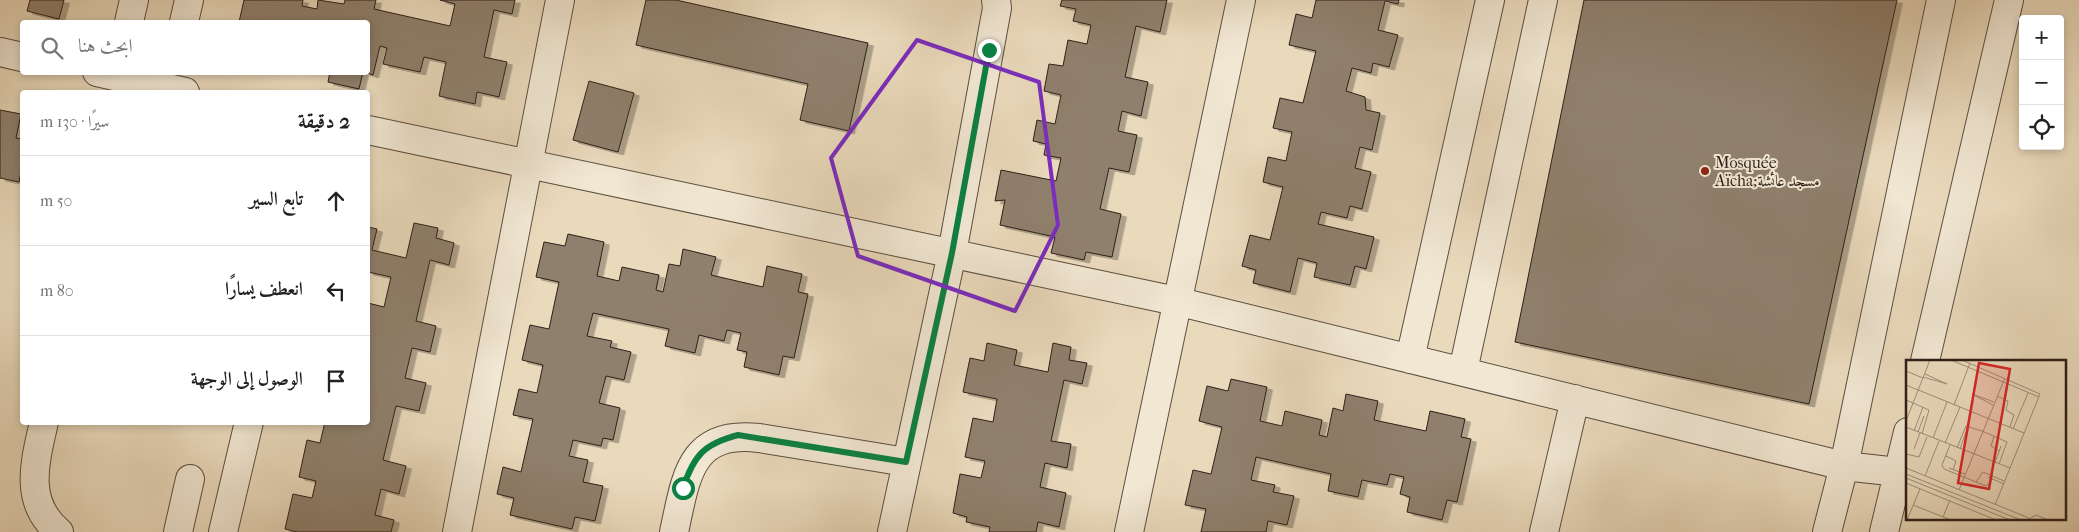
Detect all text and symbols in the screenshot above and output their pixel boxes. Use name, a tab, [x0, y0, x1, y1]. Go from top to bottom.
map controls	[2019, 15, 2064, 150]
button: +	[2019, 15, 2064, 60]
search box	[20, 20, 370, 75]
icon: search	[38, 34, 66, 62]
text: ابحث هنا	[78, 35, 133, 57]
route end	[978, 39, 1001, 62]
button: −	[2019, 60, 2064, 105]
button: locate	[2019, 105, 2064, 150]
text: 2 دقيقة	[298, 109, 350, 133]
text: سيرًا · 130 m	[40, 112, 109, 131]
place label: Mosquée Aïcha;مسجد عائشة	[1714, 153, 1820, 190]
marker: Mosquée Aïcha;مسجد عائشة	[1699, 165, 1711, 177]
icon: ahead	[322, 187, 350, 215]
text: تابع السير	[249, 188, 303, 210]
text: 50 m	[40, 191, 72, 210]
icon: left	[322, 277, 350, 305]
text: انعطف يسارًا	[225, 278, 303, 300]
text: 80 m	[40, 281, 74, 300]
inset map	[1906, 360, 2066, 520]
icon: arrive	[322, 367, 350, 395]
text: الوصول إلى الوجهة	[191, 368, 303, 390]
route start	[672, 477, 695, 500]

